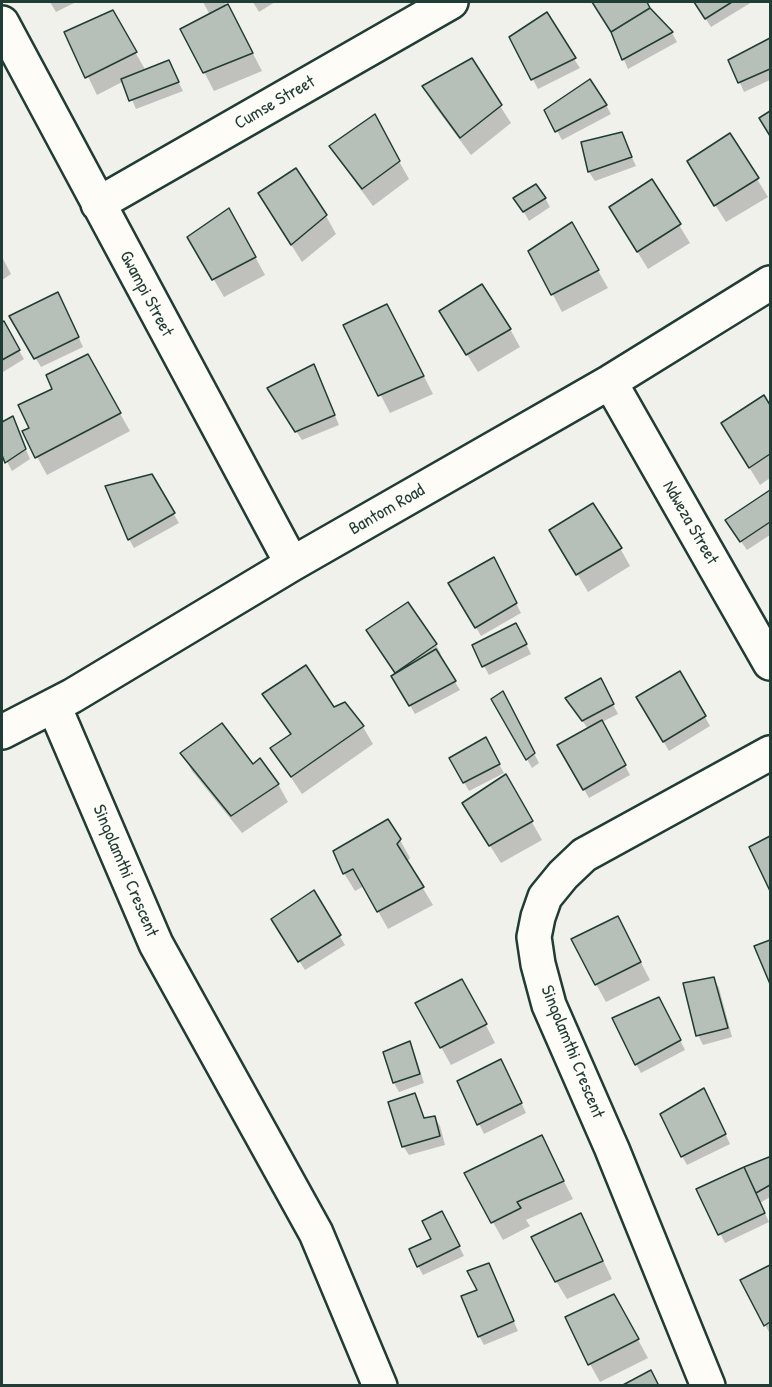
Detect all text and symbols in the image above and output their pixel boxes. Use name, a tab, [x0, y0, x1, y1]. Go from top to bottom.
street label: Cumse Street	[231, 71, 319, 135]
street label: Gwampi Street	[114, 247, 178, 341]
street label: Ndweza Street	[657, 477, 723, 569]
street label: Bantom Road	[345, 480, 429, 540]
street label: Sinqolamthi Crescent	[87, 802, 163, 940]
street label: Sinqolamthi Crescent	[536, 982, 608, 1122]

